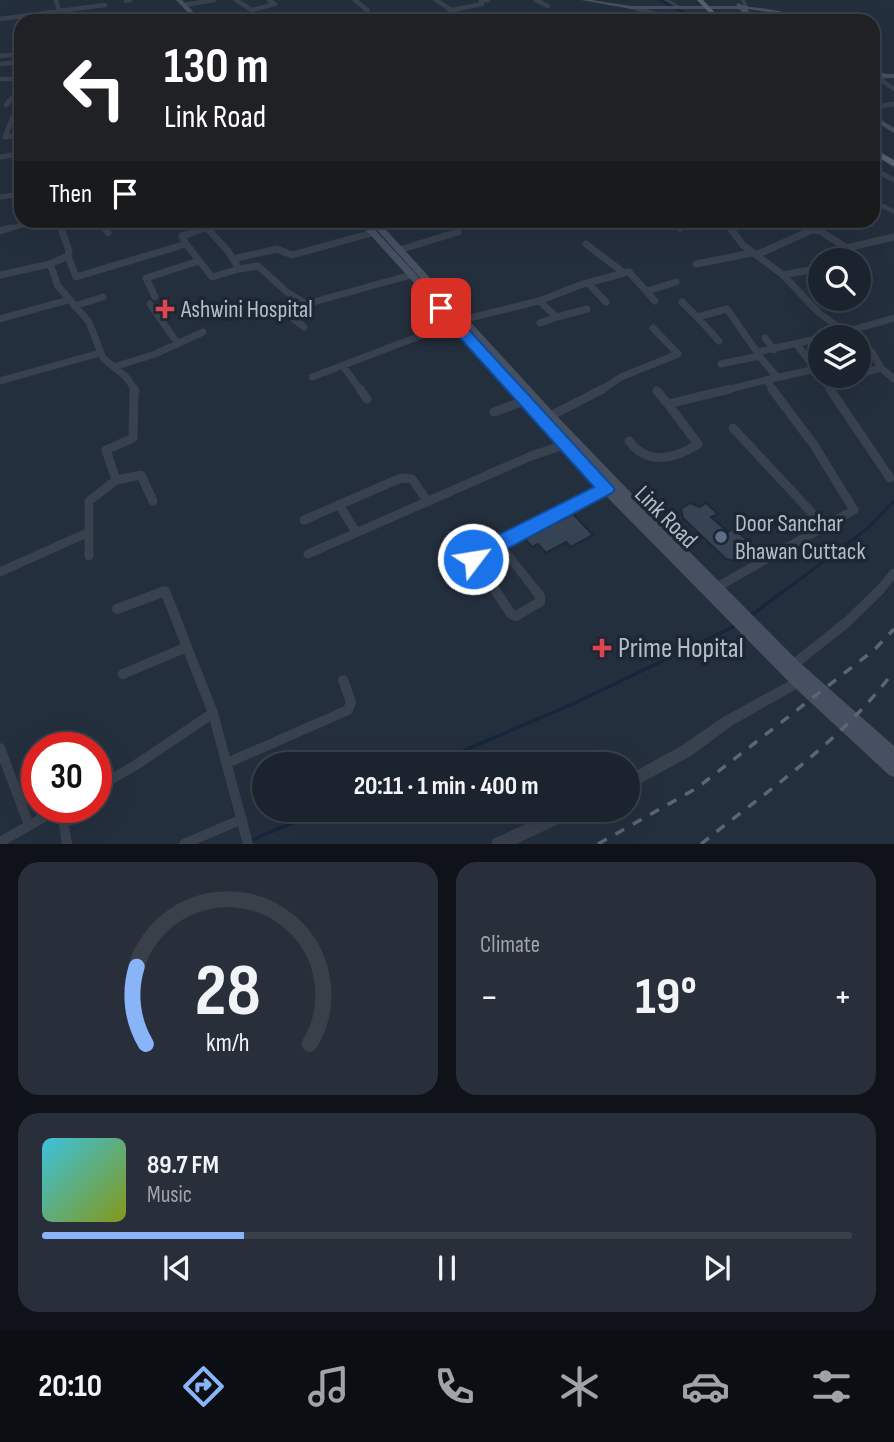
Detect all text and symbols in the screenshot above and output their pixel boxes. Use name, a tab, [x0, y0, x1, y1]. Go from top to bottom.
text: 130 m	[164, 38, 269, 97]
icon: left	[49, 42, 140, 133]
text: Link Road	[164, 98, 266, 137]
icon: arrive	[106, 175, 144, 213]
text: Then	[49, 179, 92, 210]
map controls	[808, 248, 871, 388]
button: search	[808, 248, 871, 311]
pin	[411, 278, 471, 338]
icon: arrive	[422, 289, 460, 327]
place label: Ashwini Hospital	[180, 295, 313, 324]
marker: Ashwini Hospital	[155, 299, 175, 319]
button: layers	[808, 325, 871, 388]
street label: Link Road	[629, 480, 703, 554]
place label: Door Sanchar Bhawan Cuttack	[735, 509, 866, 566]
position arrow	[436, 522, 510, 596]
marker: Door Sanchar Bhawan Cuttack	[713, 529, 729, 545]
place label: Prime Hopital	[618, 632, 744, 665]
marker: Prime Hopital	[592, 638, 612, 658]
speed limit sign: 30	[21, 732, 112, 823]
text: 20:11 · 1 min · 400 m	[354, 771, 538, 802]
text: Climate	[480, 931, 540, 959]
text: 28	[195, 949, 261, 1037]
text: 19°	[635, 966, 697, 1029]
text: −	[480, 975, 499, 1020]
text: +	[833, 975, 852, 1020]
text: km/h	[206, 1028, 250, 1059]
text: 89.7 FM	[147, 1150, 219, 1181]
text: Music	[147, 1181, 192, 1209]
icon: previous	[158, 1249, 196, 1287]
icon: pause	[428, 1249, 466, 1287]
icon: next	[698, 1249, 736, 1287]
icon: directions	[179, 1362, 228, 1411]
icon: music	[304, 1362, 353, 1411]
icon: phone	[430, 1362, 479, 1411]
icon: climate	[555, 1362, 604, 1411]
icon: car	[681, 1362, 730, 1411]
icon: filters	[807, 1362, 856, 1411]
text: 20:10	[38, 1367, 102, 1406]

